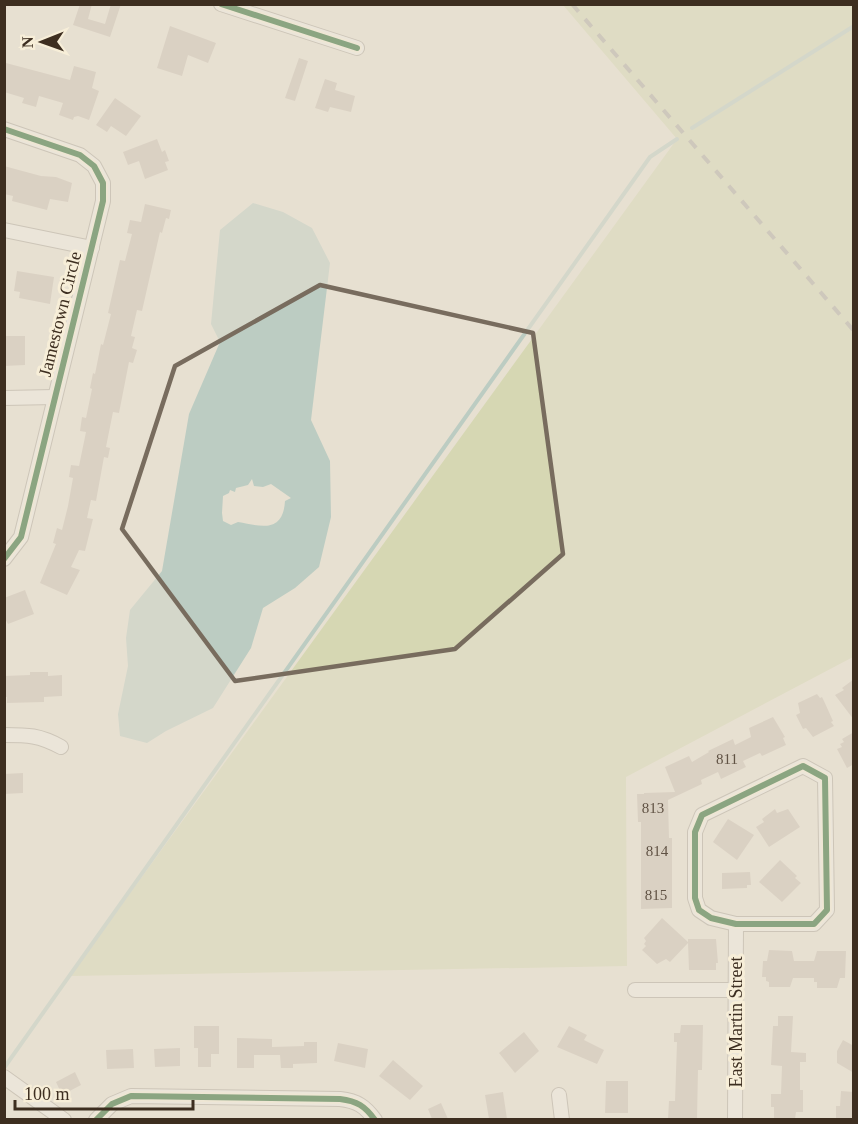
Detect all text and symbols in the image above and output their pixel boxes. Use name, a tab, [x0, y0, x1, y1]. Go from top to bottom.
north arrow	[12, 12, 72, 72]
text: N	[19, 36, 36, 48]
street label: Jamestown Circle	[35, 249, 85, 379]
house number: 811	[716, 751, 738, 767]
house number: 813	[642, 800, 664, 816]
house number: 814	[646, 843, 669, 859]
house number: 815	[645, 887, 667, 903]
street label: East Martin Street	[726, 957, 746, 1087]
scale bar	[15, 1073, 194, 1111]
text: 100 m	[24, 1084, 70, 1104]

